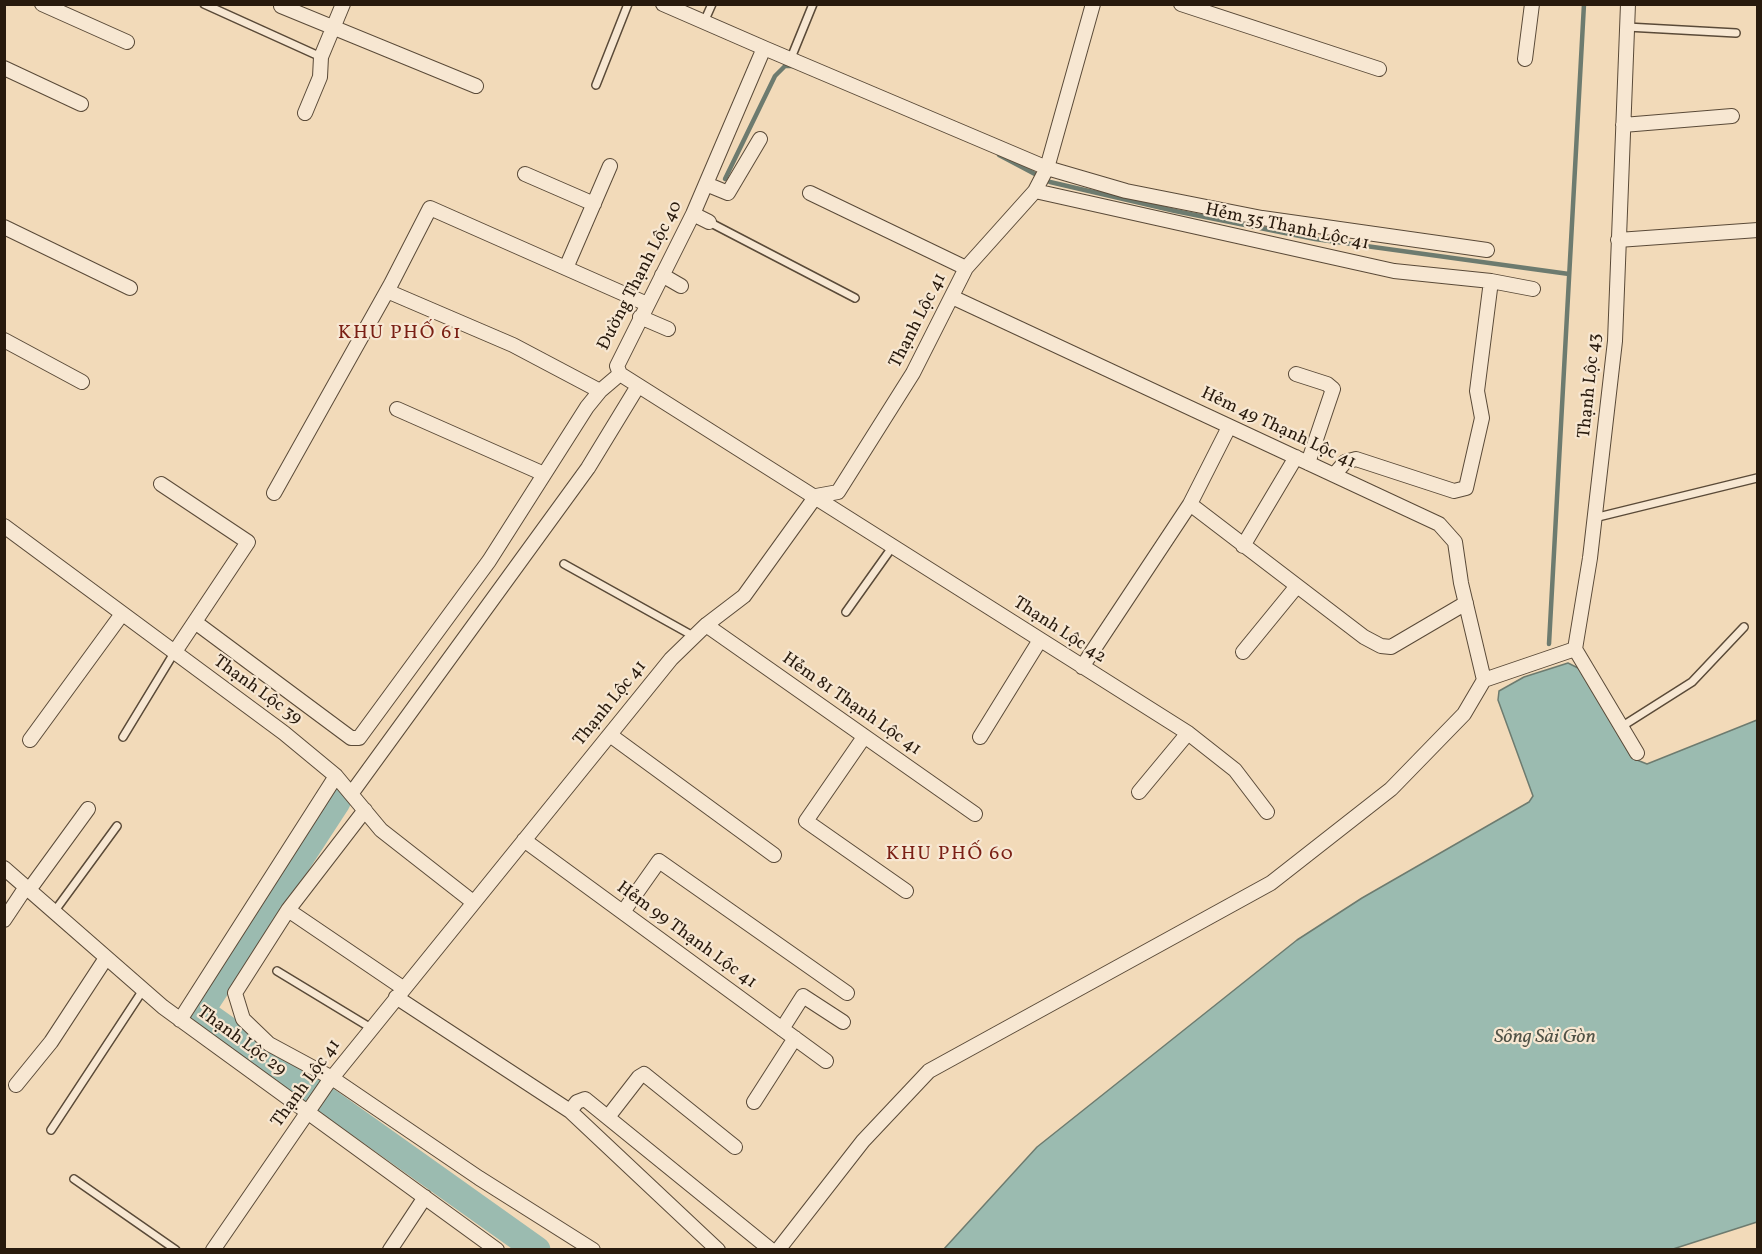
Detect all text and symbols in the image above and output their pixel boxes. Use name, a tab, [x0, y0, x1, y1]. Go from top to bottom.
street label: Đường Thạnh Lộc 40	[594, 198, 688, 354]
street label: Hẻm 35 Thạnh Lộc 41	[1203, 200, 1371, 256]
street label: Thạnh Lộc 41	[886, 270, 952, 372]
district label: KHU PHỐ 61	[338, 322, 462, 346]
street label: Thạnh Lộc 43	[1575, 332, 1607, 440]
street label: Hẻm 49 Thạnh Lộc 41	[1197, 384, 1359, 474]
street label: Thạnh Lộc 42	[1008, 593, 1110, 669]
street label: Hẻm 81 Thạnh Lộc 41	[777, 649, 925, 761]
street label: Thạnh Lộc 39	[208, 652, 306, 730]
street label: Thạnh Lộc 41	[570, 657, 652, 751]
district label: KHU PHỐ 60	[886, 843, 1014, 867]
street label: Hẻm 99 Thạnh Lộc 41	[612, 878, 760, 994]
street label: Thạnh Lộc 29	[192, 1002, 290, 1082]
water label: Sông Sài Gòn	[1494, 1026, 1596, 1050]
street label: Thạnh Lộc 41	[268, 1036, 346, 1132]

